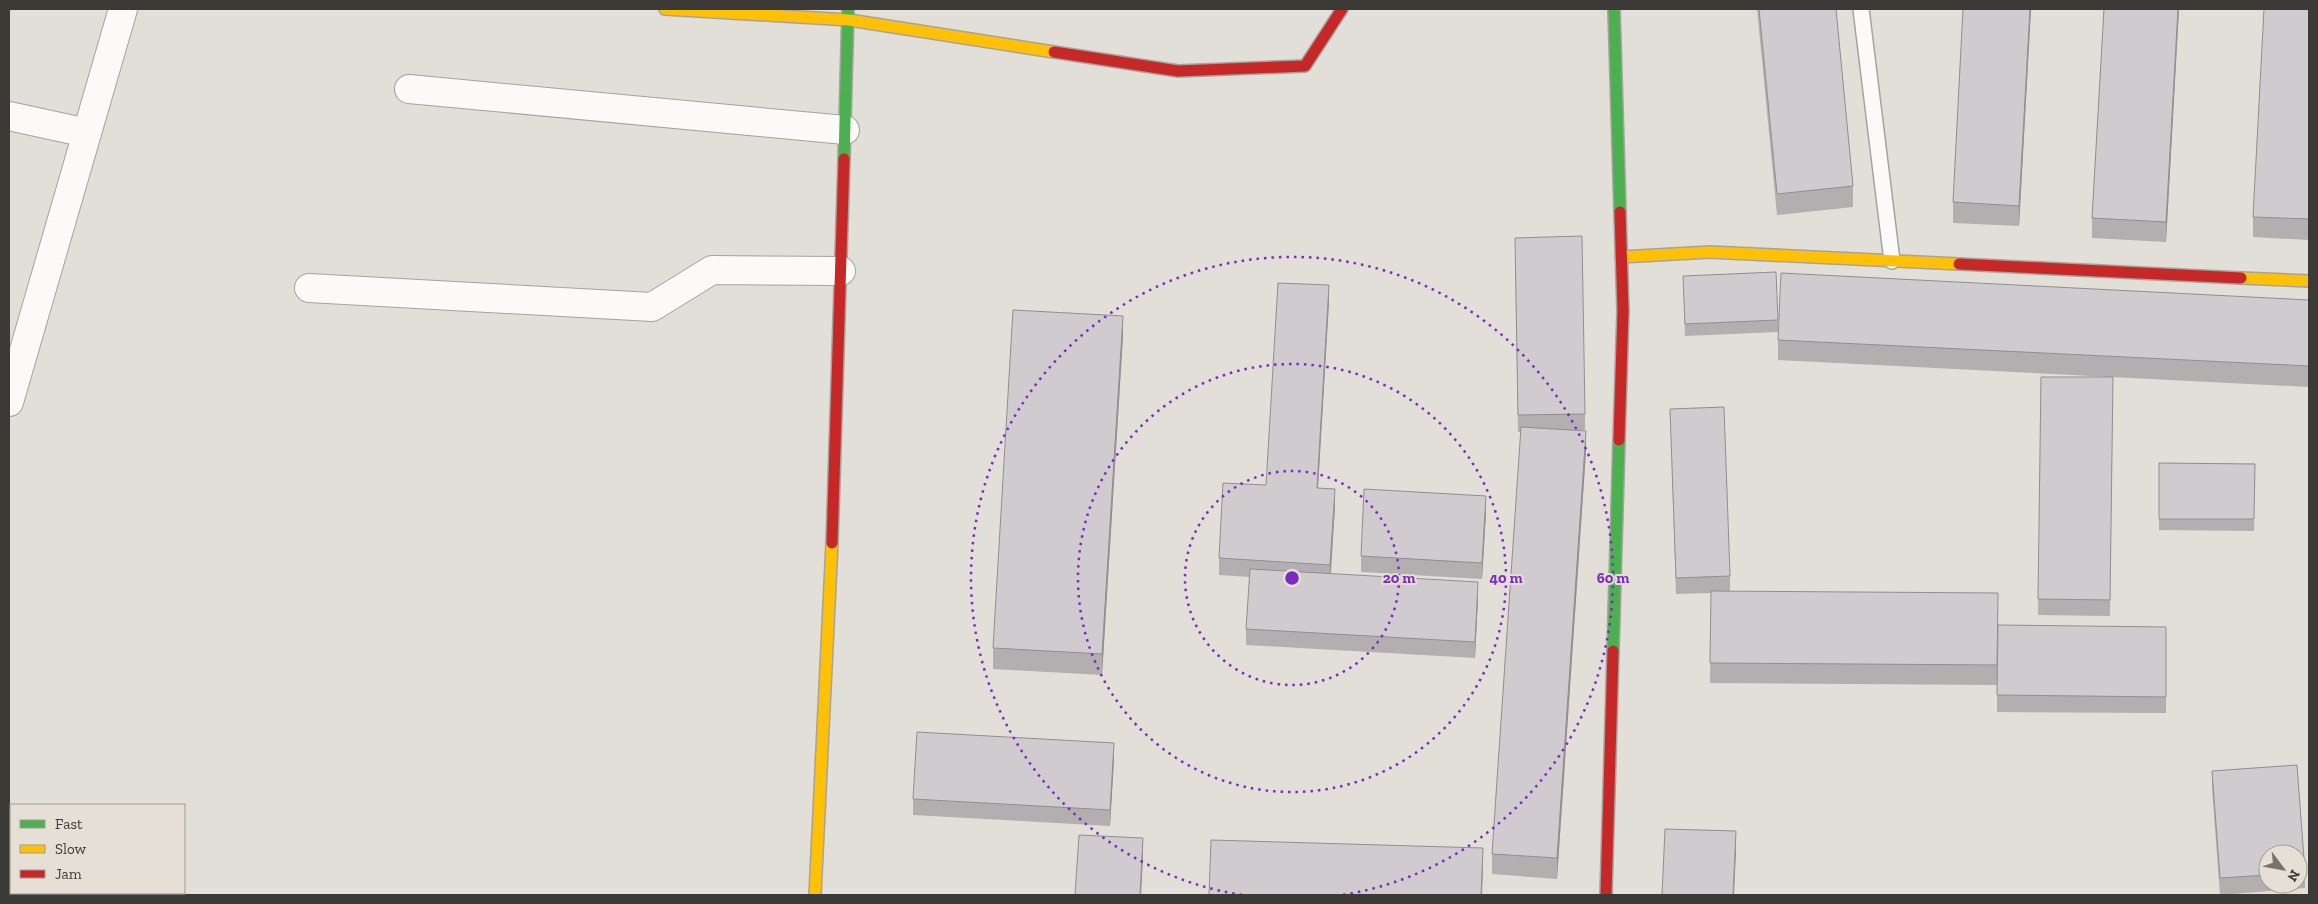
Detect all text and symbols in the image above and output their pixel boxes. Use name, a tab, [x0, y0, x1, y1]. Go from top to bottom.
centre of rings	[1283, 569, 1301, 587]
text: 20 m	[1383, 569, 1415, 587]
text: 40 m	[1489, 569, 1523, 587]
text: 60 m	[1597, 569, 1629, 587]
legend	[10, 804, 185, 894]
text: Fast	[55, 815, 83, 833]
text: Slow	[55, 840, 87, 858]
north arrow	[2258, 844, 2308, 894]
text: Jam	[55, 865, 82, 883]
text: N	[2283, 867, 2304, 885]

